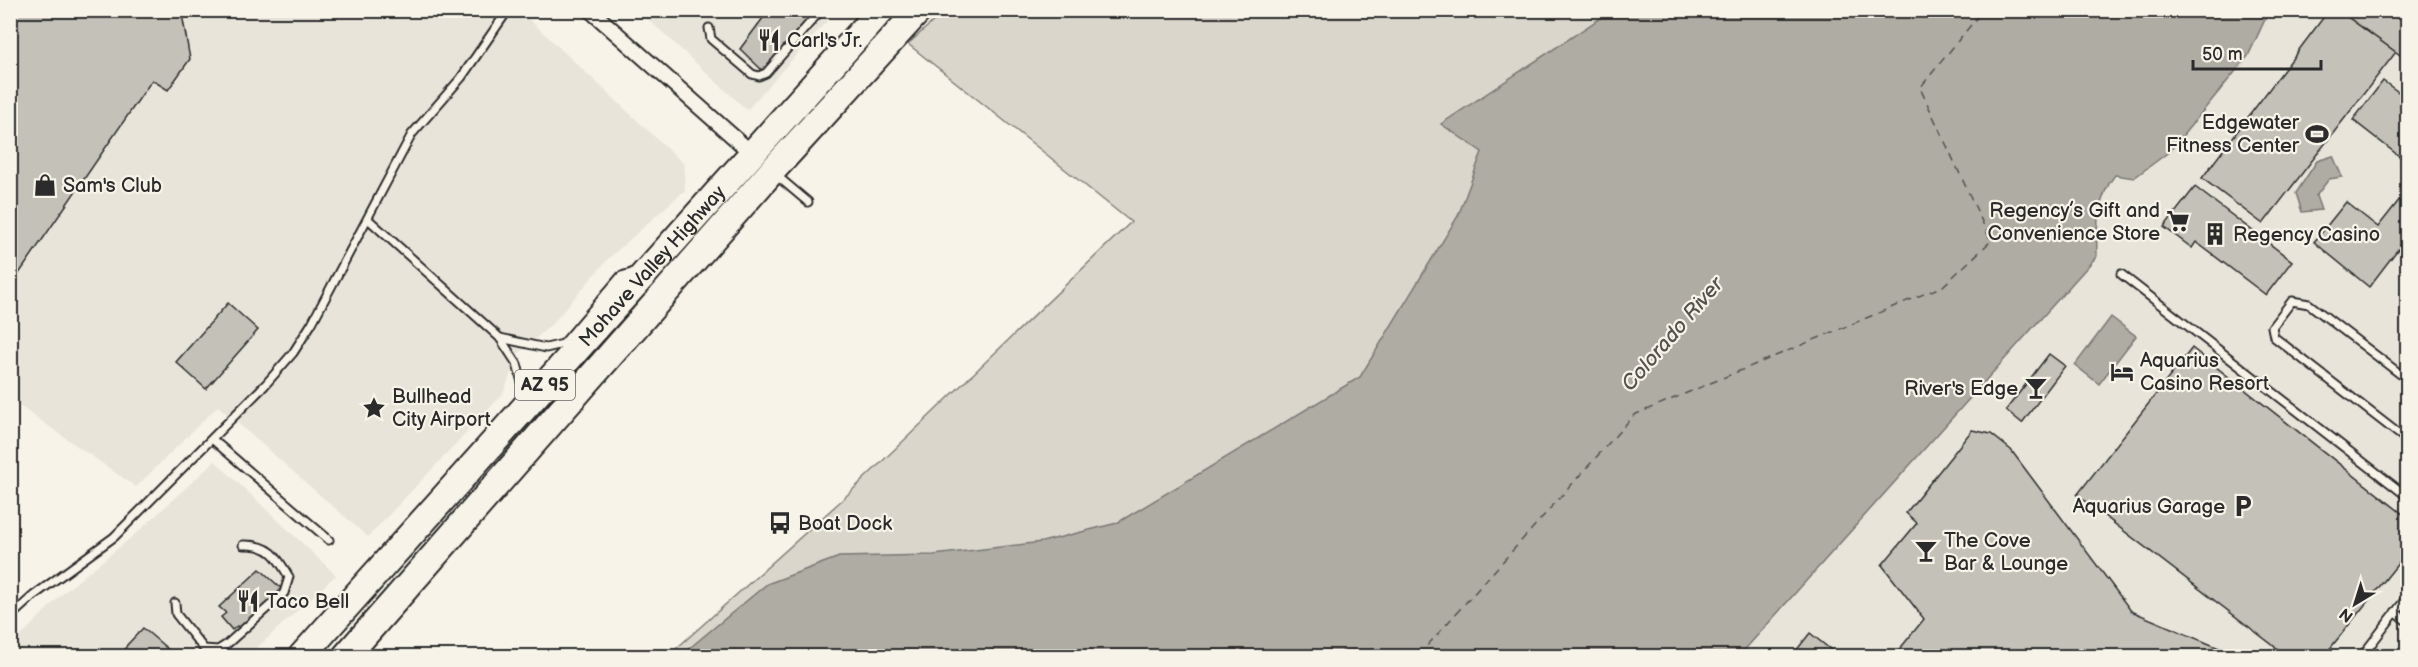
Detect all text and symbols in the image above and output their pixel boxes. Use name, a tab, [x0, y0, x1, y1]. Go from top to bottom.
restaurant icon: Carl's Jr.	[756, 27, 782, 53]
place label: Carl's Jr.	[787, 29, 862, 53]
scale bar	[2193, 33, 2320, 71]
text: 50 m	[2202, 44, 2243, 65]
place label: Edgewater Fitness Center	[2166, 111, 2300, 158]
sports icon: Edgewater Fitness Center	[2304, 121, 2330, 147]
shop icon: Sam's Club	[32, 172, 58, 198]
place label: Sam's Club	[63, 174, 162, 198]
street label: Mohave Valley Highway	[574, 181, 731, 352]
place label: Regency’s Gift and Convenience Store	[1988, 199, 2160, 246]
supermarket icon: Regency’s Gift and Convenience Store	[2165, 208, 2191, 234]
building icon: Regency Casino	[2202, 221, 2228, 247]
place label: Regency Casino	[2233, 223, 2380, 247]
water label: Colorado River	[1616, 271, 1729, 396]
place label: Aquarius Casino Resort	[2140, 349, 2269, 396]
hotel icon: Aquarius Casino Resort	[2109, 359, 2135, 385]
road number: AZ 95	[515, 370, 575, 400]
bar icon: River's Edge	[2023, 375, 2049, 401]
place label: River's Edge	[1904, 377, 2018, 401]
place label: Bullhead City Airport	[392, 385, 491, 432]
place icon: Bullhead City Airport	[361, 395, 387, 421]
parking icon: Aquarius Garage	[2230, 493, 2256, 519]
place label: Aquarius Garage	[2073, 495, 2225, 519]
bus stop icon: Boat Dock	[767, 510, 793, 536]
place label: Boat Dock	[798, 512, 892, 536]
place label: The Cove Bar & Lounge	[1944, 529, 2068, 576]
bar icon: The Cove Bar & Lounge	[1913, 538, 1939, 564]
north arrow	[2325, 574, 2385, 634]
restaurant icon: Taco Bell	[235, 588, 261, 614]
place label: Taco Bell	[266, 590, 349, 614]
text: N	[2336, 603, 2357, 626]

